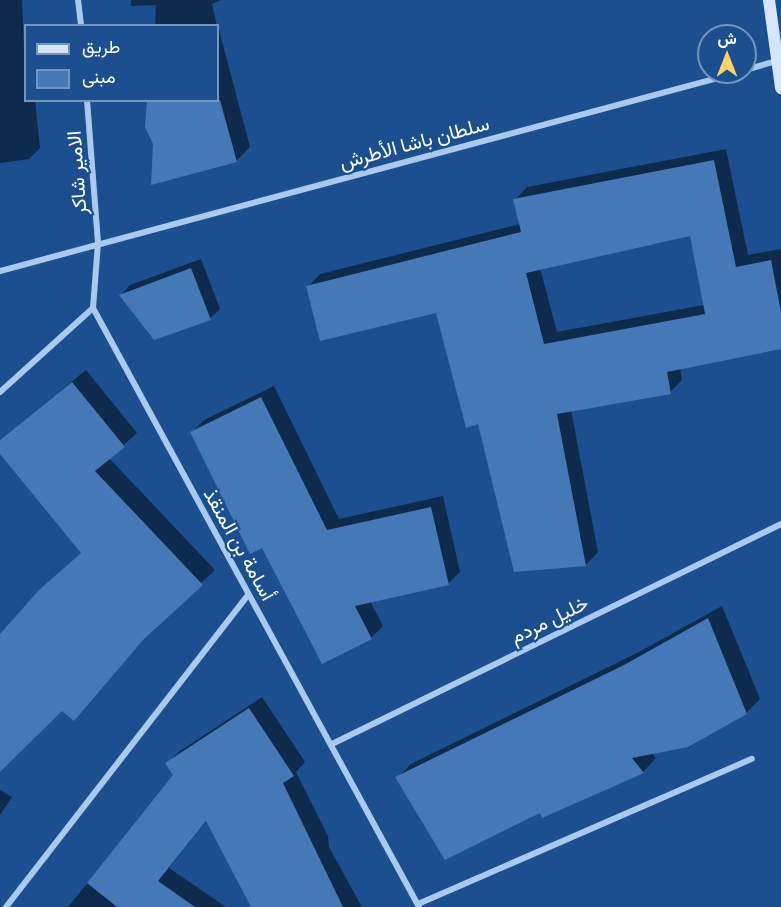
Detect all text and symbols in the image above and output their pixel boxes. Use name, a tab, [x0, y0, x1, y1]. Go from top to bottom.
legend	[24, 24, 219, 102]
north arrow	[697, 24, 757, 84]
text: ش	[717, 28, 737, 47]
text: طريق	[82, 35, 120, 57]
text: مبنى	[82, 65, 116, 87]
street label: سلطان باشا الأطرش	[336, 110, 492, 174]
street label: الامير شاكر	[61, 130, 91, 216]
street label: أسامة بن المنقذ	[199, 483, 281, 605]
street label: خليل مردم	[506, 590, 592, 648]

